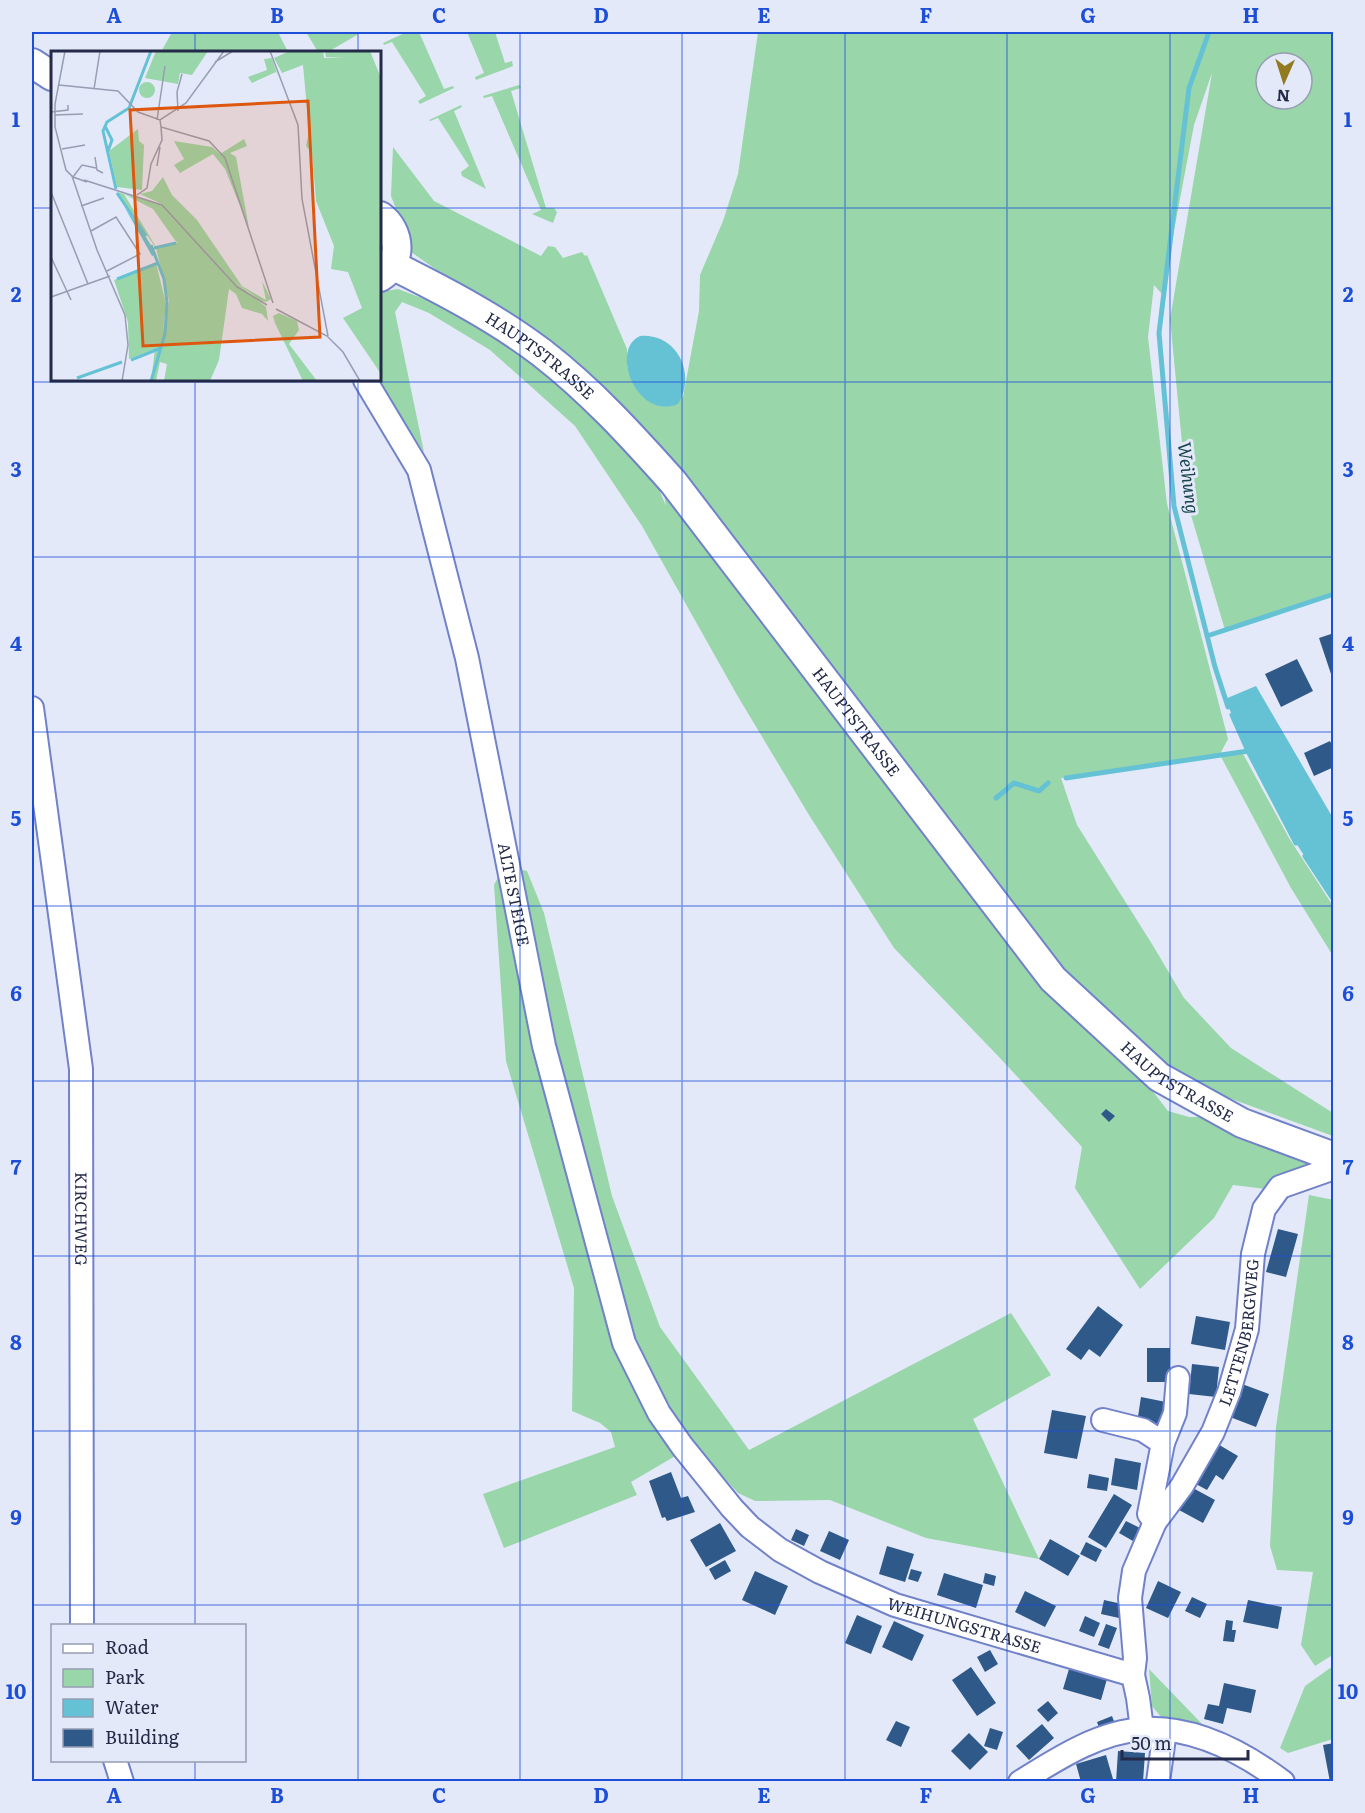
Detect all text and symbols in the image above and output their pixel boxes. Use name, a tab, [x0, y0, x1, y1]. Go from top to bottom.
text: A	[106, 0, 122, 29]
text: B	[270, 0, 284, 29]
text: C	[432, 0, 446, 29]
text: D	[593, 0, 609, 29]
text: E	[757, 0, 771, 29]
text: F	[920, 0, 933, 29]
text: G	[1080, 0, 1096, 29]
text: H	[1243, 0, 1259, 29]
inset map	[51, 51, 381, 381]
north arrow	[1254, 51, 1314, 111]
text: N	[1276, 85, 1291, 109]
text: 1	[12, 103, 20, 133]
text: 1	[1344, 103, 1352, 133]
text: 2	[11, 278, 22, 308]
text: 2	[1343, 278, 1354, 308]
street label: HAUPTSTRASSE	[481, 305, 601, 404]
water label: Weihung	[1172, 440, 1207, 515]
text: 3	[10, 453, 22, 483]
text: 3	[1342, 453, 1354, 483]
text: 4	[10, 627, 22, 657]
text: 4	[1342, 627, 1354, 657]
street label: HAUPTSTRASSE	[807, 661, 907, 781]
text: 5	[11, 802, 22, 832]
text: 5	[1343, 802, 1354, 832]
street label: ALTE STEIGE	[493, 840, 537, 948]
text: 6	[10, 977, 22, 1007]
text: 6	[1342, 977, 1354, 1007]
street label: HAUPTSTRASSE	[1116, 1035, 1239, 1127]
text: 7	[11, 1151, 22, 1181]
text: 7	[1343, 1151, 1354, 1181]
street label: KIRCHWEG	[70, 1172, 94, 1266]
street label: LETTENBERGWEG	[1212, 1258, 1264, 1409]
text: 8	[10, 1326, 22, 1356]
text: 8	[1342, 1326, 1354, 1356]
text: 9	[10, 1501, 22, 1531]
text: 9	[1342, 1501, 1354, 1531]
street label: WEIHUNGSTRASSE	[885, 1590, 1044, 1658]
legend	[51, 1624, 246, 1762]
text: Road	[105, 1633, 149, 1660]
text: Park	[105, 1663, 146, 1690]
text: 10	[6, 1675, 26, 1705]
text: 10	[1338, 1675, 1358, 1705]
text: Water	[105, 1693, 159, 1720]
text: Building	[105, 1723, 180, 1750]
scale bar	[1122, 1723, 1248, 1761]
text: 50 m	[1131, 1729, 1172, 1756]
text: A	[106, 1779, 122, 1809]
text: B	[270, 1779, 284, 1809]
text: C	[432, 1779, 446, 1809]
text: D	[593, 1779, 609, 1809]
text: E	[757, 1779, 771, 1809]
text: F	[920, 1779, 933, 1809]
text: G	[1080, 1779, 1096, 1809]
text: H	[1243, 1779, 1259, 1809]

